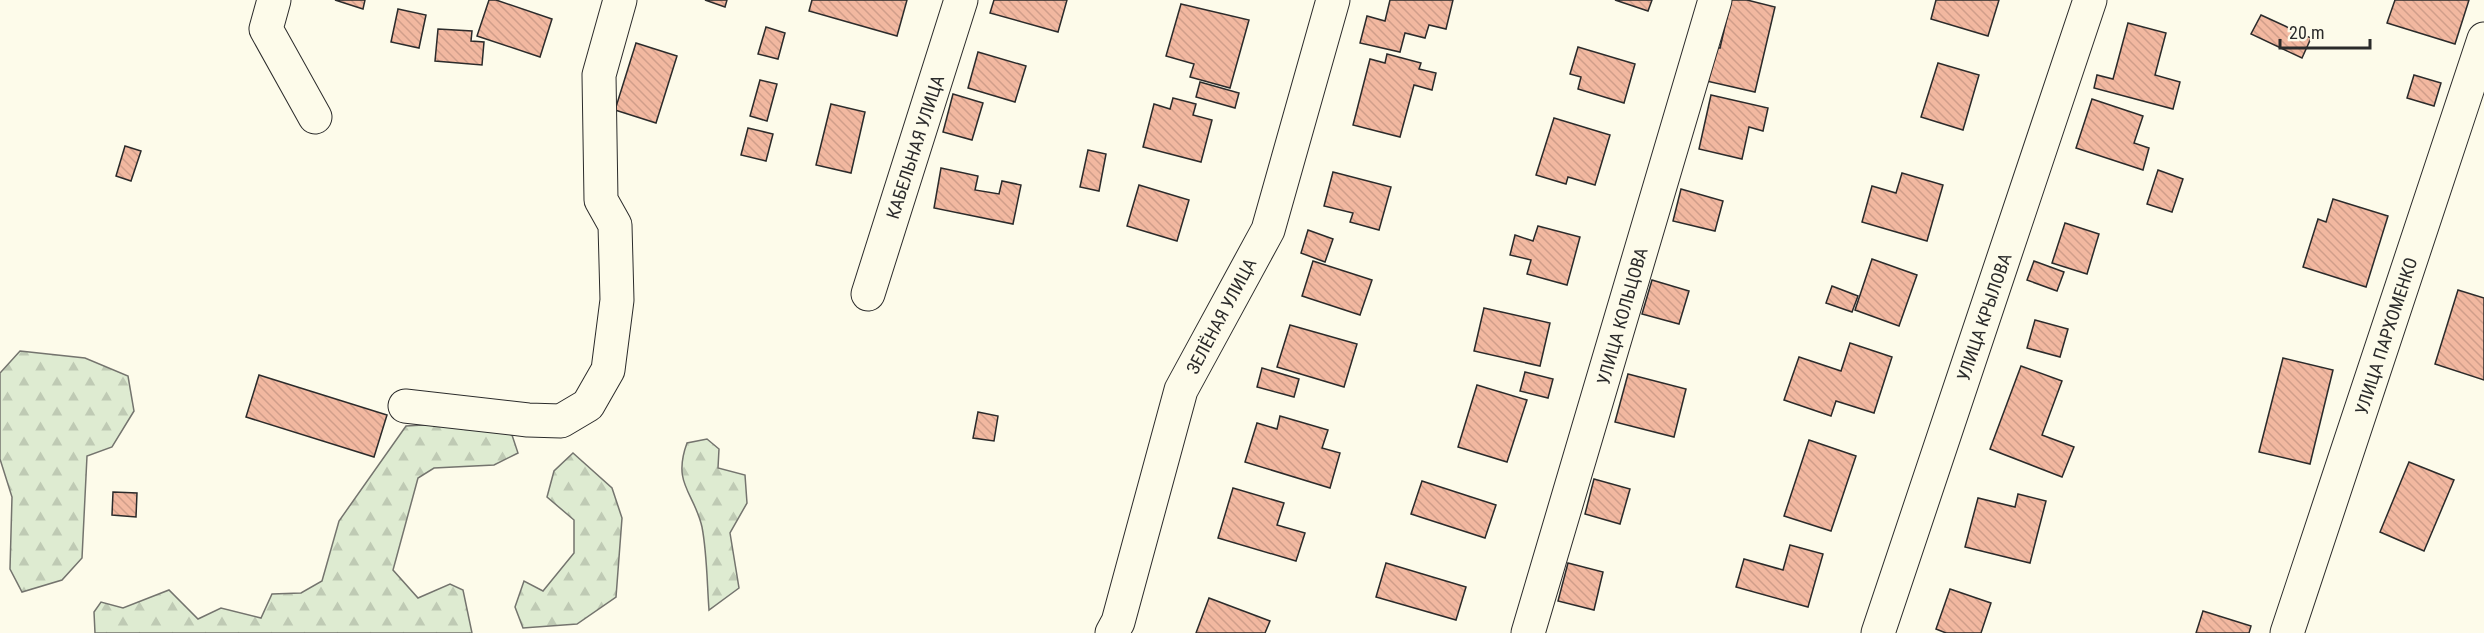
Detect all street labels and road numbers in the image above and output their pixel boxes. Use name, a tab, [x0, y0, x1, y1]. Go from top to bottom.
street label: КАБЕЛЬНАЯ УЛИЦА	[882, 72, 948, 222]
street label: УЛИЦА КОЛЬЦОВА	[1592, 244, 1652, 387]
street label: УЛИЦА КРЫЛОВА	[1952, 250, 2016, 384]
street label: ЗЕЛЁНАЯ УЛИЦА	[1182, 254, 1261, 377]
street label: УЛИЦА ПАРХОМЕНКО	[2351, 255, 2421, 417]

